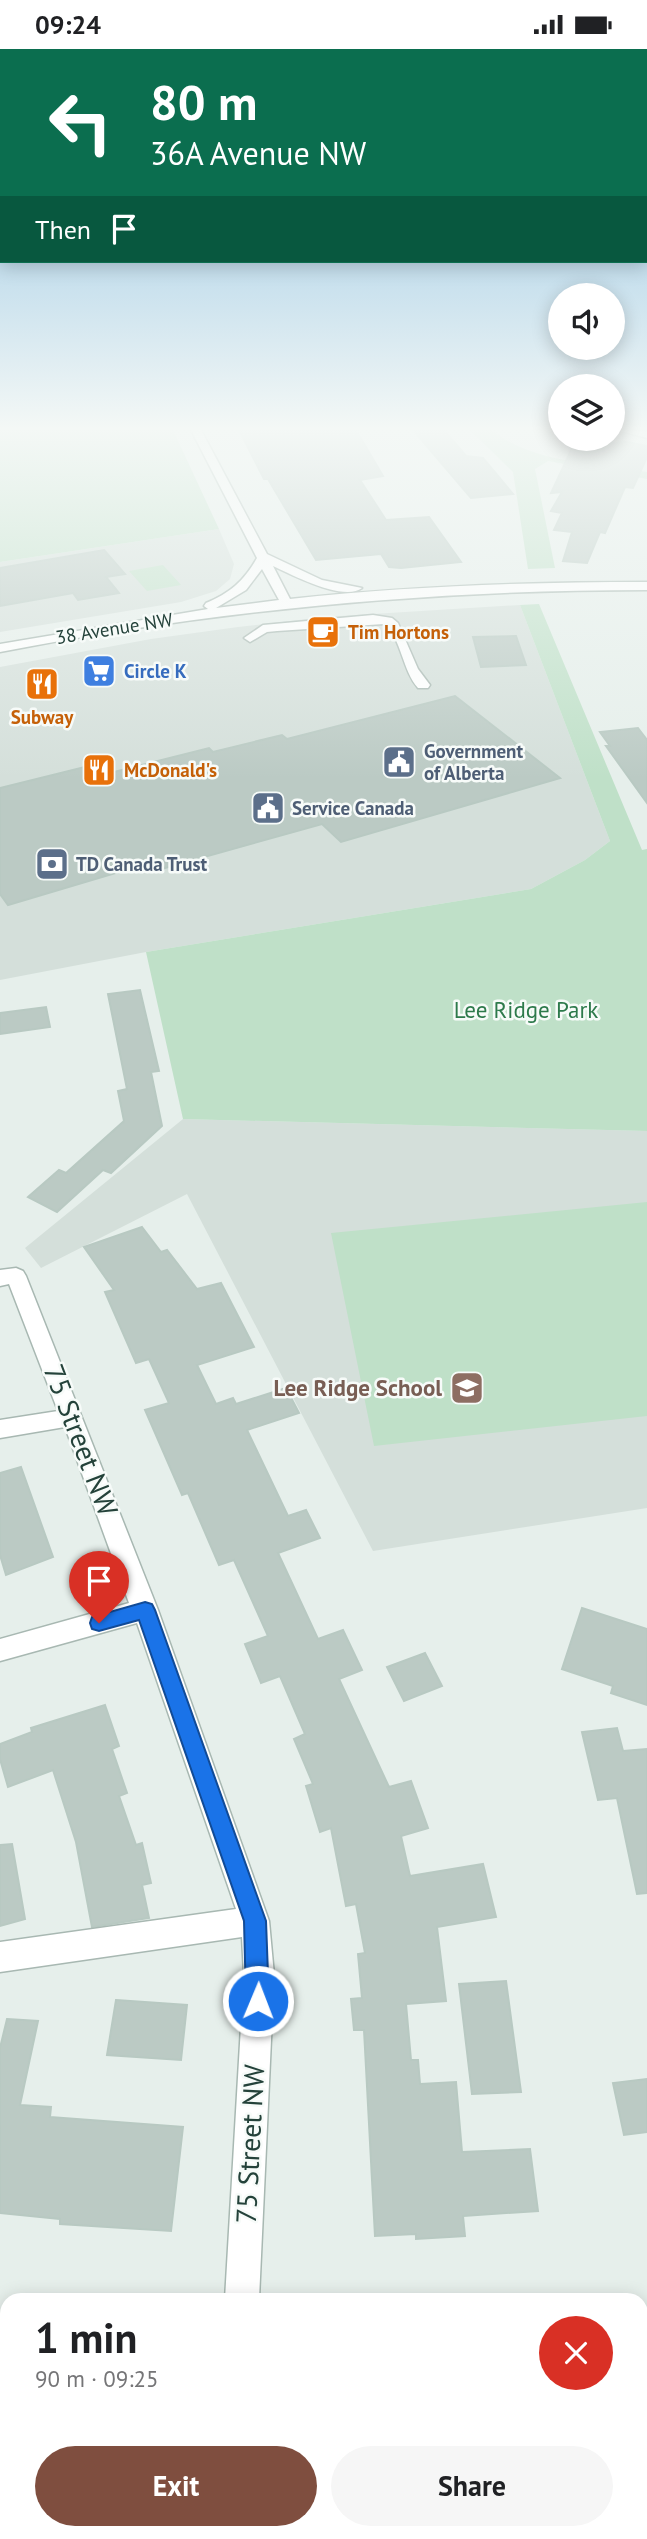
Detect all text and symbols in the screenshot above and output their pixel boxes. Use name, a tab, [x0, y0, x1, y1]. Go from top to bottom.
text: 09:24	[35, 8, 101, 41]
text: 80 m	[150, 70, 257, 134]
icon: left	[35, 77, 126, 168]
text: 36A Avenue NW	[150, 132, 366, 174]
icon: arrive	[105, 210, 143, 248]
text: Then	[35, 213, 91, 246]
map controls	[548, 283, 625, 451]
button: sound	[548, 283, 625, 360]
button: layers	[548, 374, 625, 451]
street label: 38 Avenue NW	[54, 607, 174, 649]
cafe icon: Tim Hortons	[304, 613, 342, 651]
place label: Tim Hortons	[348, 620, 449, 644]
supermarket icon: Circle K	[80, 652, 118, 690]
place label: Circle K	[124, 659, 187, 683]
restaurant icon: Subway	[23, 665, 61, 703]
place label: Subway	[11, 705, 74, 729]
place label: Government of Alberta	[424, 739, 523, 785]
public building icon: Government of Alberta	[380, 743, 418, 781]
restaurant icon: McDonald's	[80, 751, 118, 789]
place label: McDonald's	[124, 758, 217, 782]
public building icon: Service Canada	[249, 789, 287, 827]
place label: Service Canada	[292, 796, 414, 820]
bank icon: TD Canada Trust	[33, 845, 71, 883]
place label: TD Canada Trust	[76, 852, 208, 876]
park label: Lee Ridge Park	[454, 995, 598, 1024]
street label: 75 Street NW	[36, 1359, 127, 1521]
school or university icon: Lee Ridge School	[448, 1369, 486, 1407]
place label: Lee Ridge School	[274, 1373, 442, 1402]
pin	[69, 1551, 129, 1623]
icon: arrive	[80, 1562, 118, 1600]
position arrow	[221, 1964, 295, 2038]
street label: 75 Street NW	[227, 2064, 272, 2224]
text: 1 min	[35, 2310, 137, 2365]
button: close	[539, 2316, 613, 2390]
text: 90 m · 09:25	[35, 2364, 159, 2393]
button: Exit	[35, 2446, 317, 2526]
button: Share	[331, 2446, 613, 2526]

